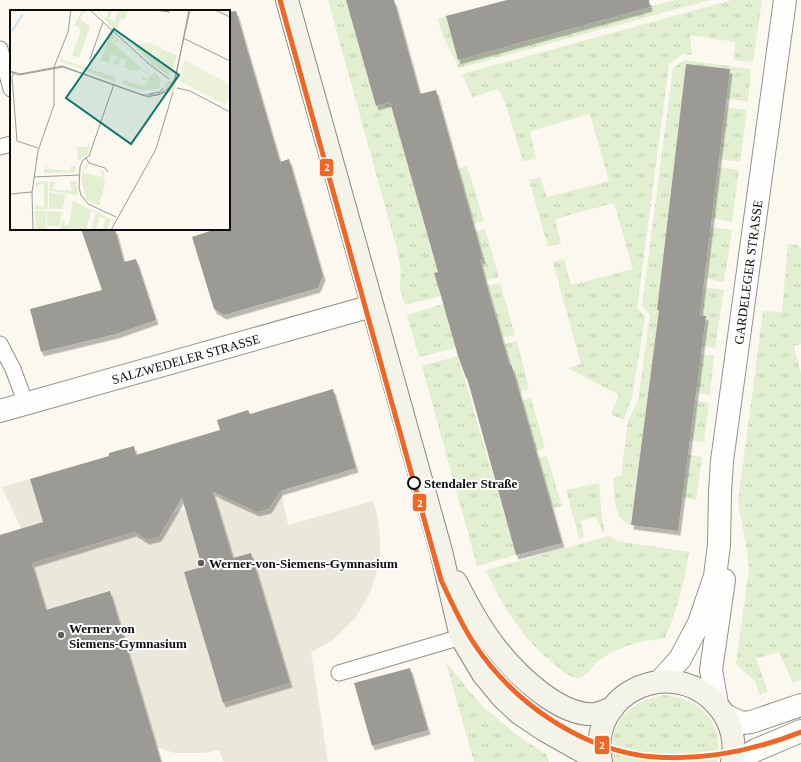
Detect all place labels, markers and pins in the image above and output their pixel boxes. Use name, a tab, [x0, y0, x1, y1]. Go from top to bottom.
marker: Stendaler Straße	[407, 476, 421, 490]
place label: Stendaler Straße	[424, 476, 518, 491]
place label: Werner-von-Siemens-Gymnasium	[209, 556, 398, 571]
marker: Werner-von-Siemens-Gymnasium	[196, 558, 206, 568]
place label: Werner von Siemens-Gymnasium	[69, 621, 187, 651]
marker: Werner von Siemens-Gymnasium	[56, 630, 66, 640]

